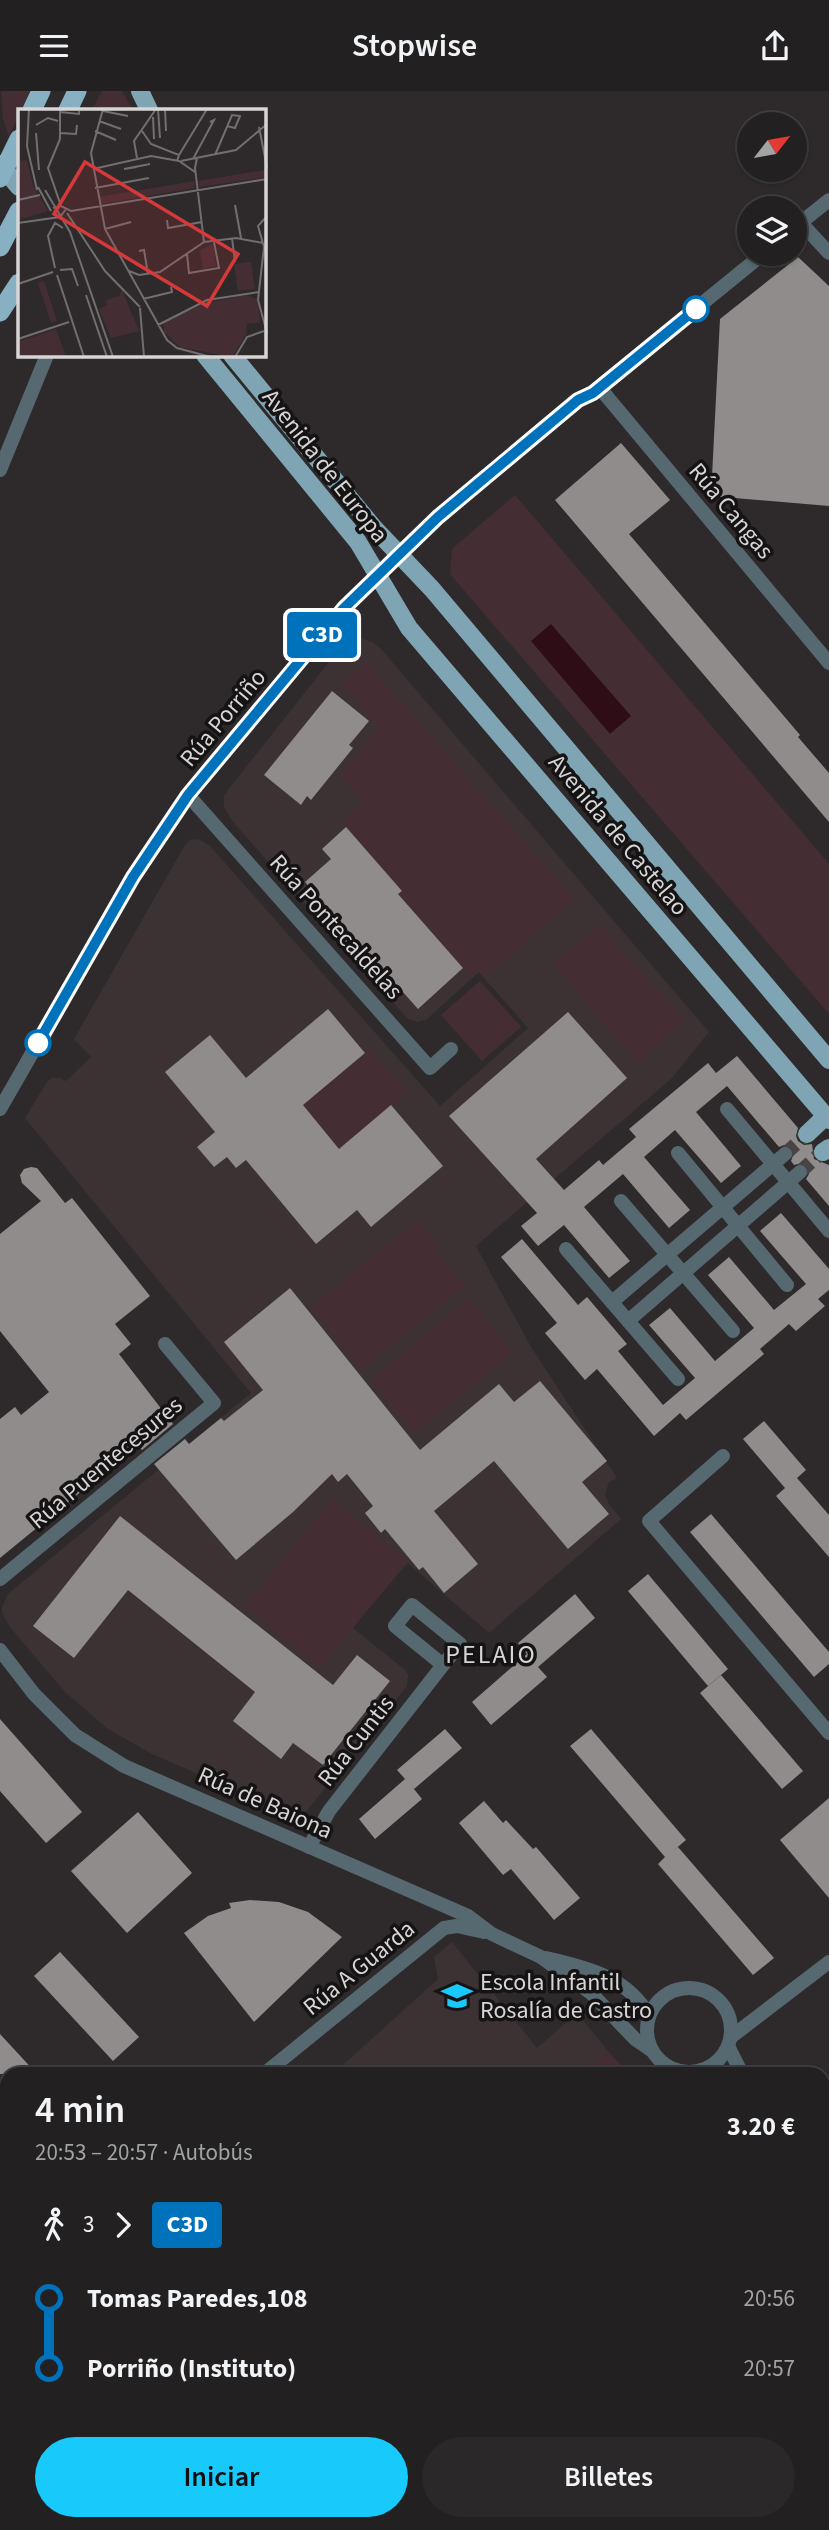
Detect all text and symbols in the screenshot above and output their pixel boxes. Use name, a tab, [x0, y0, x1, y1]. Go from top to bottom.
text: Stopwise	[352, 23, 477, 69]
icon: menu	[35, 27, 73, 65]
icon: share	[756, 27, 794, 65]
inset map	[18, 109, 266, 357]
north arrow	[737, 112, 807, 182]
map controls	[737, 112, 807, 266]
button: layers	[737, 196, 807, 266]
unlabelled marker	[683, 296, 709, 322]
street label: Avenida de Europa	[254, 382, 396, 550]
street label: Rúa Cangas	[680, 455, 782, 567]
line badge: C3D	[282, 612, 362, 658]
text: C3D	[301, 617, 343, 652]
street label: Rúa Porriño	[172, 661, 274, 775]
street label: Avenida de Castelao	[540, 747, 696, 923]
street label: Rúa Pontecaldelas	[261, 847, 411, 1007]
unlabelled marker	[25, 1030, 51, 1056]
street label: Rúa Puentecesures	[22, 1388, 190, 1538]
district label: PELAIO	[445, 1636, 537, 1673]
street label: Rúa Cuntis	[309, 1688, 403, 1794]
street label: Rúa de Baiona	[192, 1758, 338, 1848]
street label: Rúa A Guarda	[296, 1912, 422, 2024]
place label: Escola Infantil Rosalía de Castro	[480, 1965, 652, 2028]
school or university icon: Escola Infantil Rosalía de Castro	[440, 1979, 474, 2013]
text: 4 min	[35, 2083, 125, 2137]
text: 3.20 €	[727, 2108, 795, 2145]
text: 20:53 – 20:57 · Autobús	[35, 2136, 253, 2169]
icon: walk	[35, 2206, 73, 2244]
icon: forward	[104, 2206, 142, 2244]
text: C3D	[166, 2207, 208, 2242]
text: 3	[83, 2208, 94, 2241]
text: Tomas Paredes,108	[87, 2280, 307, 2317]
text: 20:56	[744, 2282, 795, 2315]
text: Porriño (Instituto)	[87, 2350, 296, 2387]
text: 20:57	[744, 2352, 795, 2385]
button: Iniciar	[35, 2437, 408, 2517]
button: Billetes	[422, 2437, 795, 2517]

